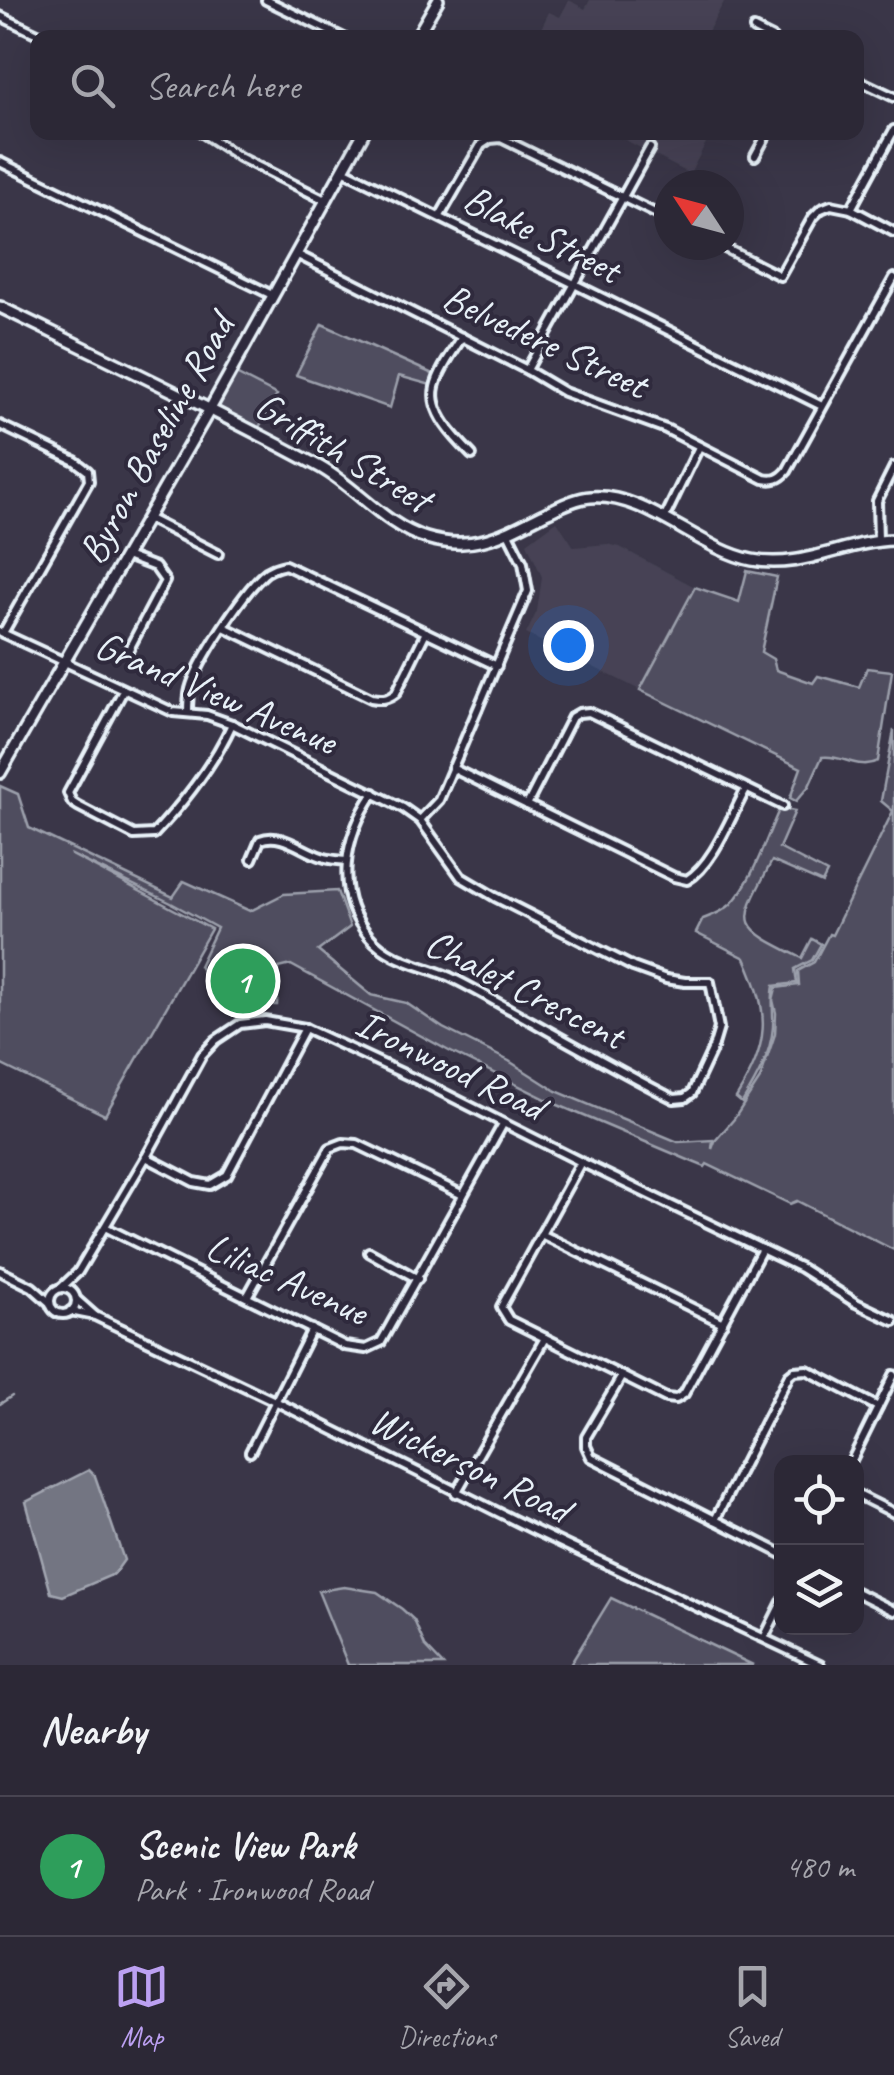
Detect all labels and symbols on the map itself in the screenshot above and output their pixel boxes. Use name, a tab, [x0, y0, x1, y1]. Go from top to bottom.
north arrow	[654, 170, 744, 260]
street label: Blake Street	[455, 173, 632, 296]
street label: Belvedere Street	[435, 272, 658, 412]
street label: Byron Baseline Road	[67, 300, 248, 572]
street label: Griffith Street	[246, 380, 445, 527]
street label: Grand View Avenue	[88, 620, 347, 767]
your location	[543, 620, 594, 671]
street label: Chalet Crescent	[417, 918, 636, 1062]
pin: 1	[210, 944, 276, 1018]
street label: Ironwood Road	[348, 998, 558, 1135]
street label: Liliac Avenue	[199, 1221, 378, 1338]
street label: Wickerson Road	[362, 1395, 583, 1537]

